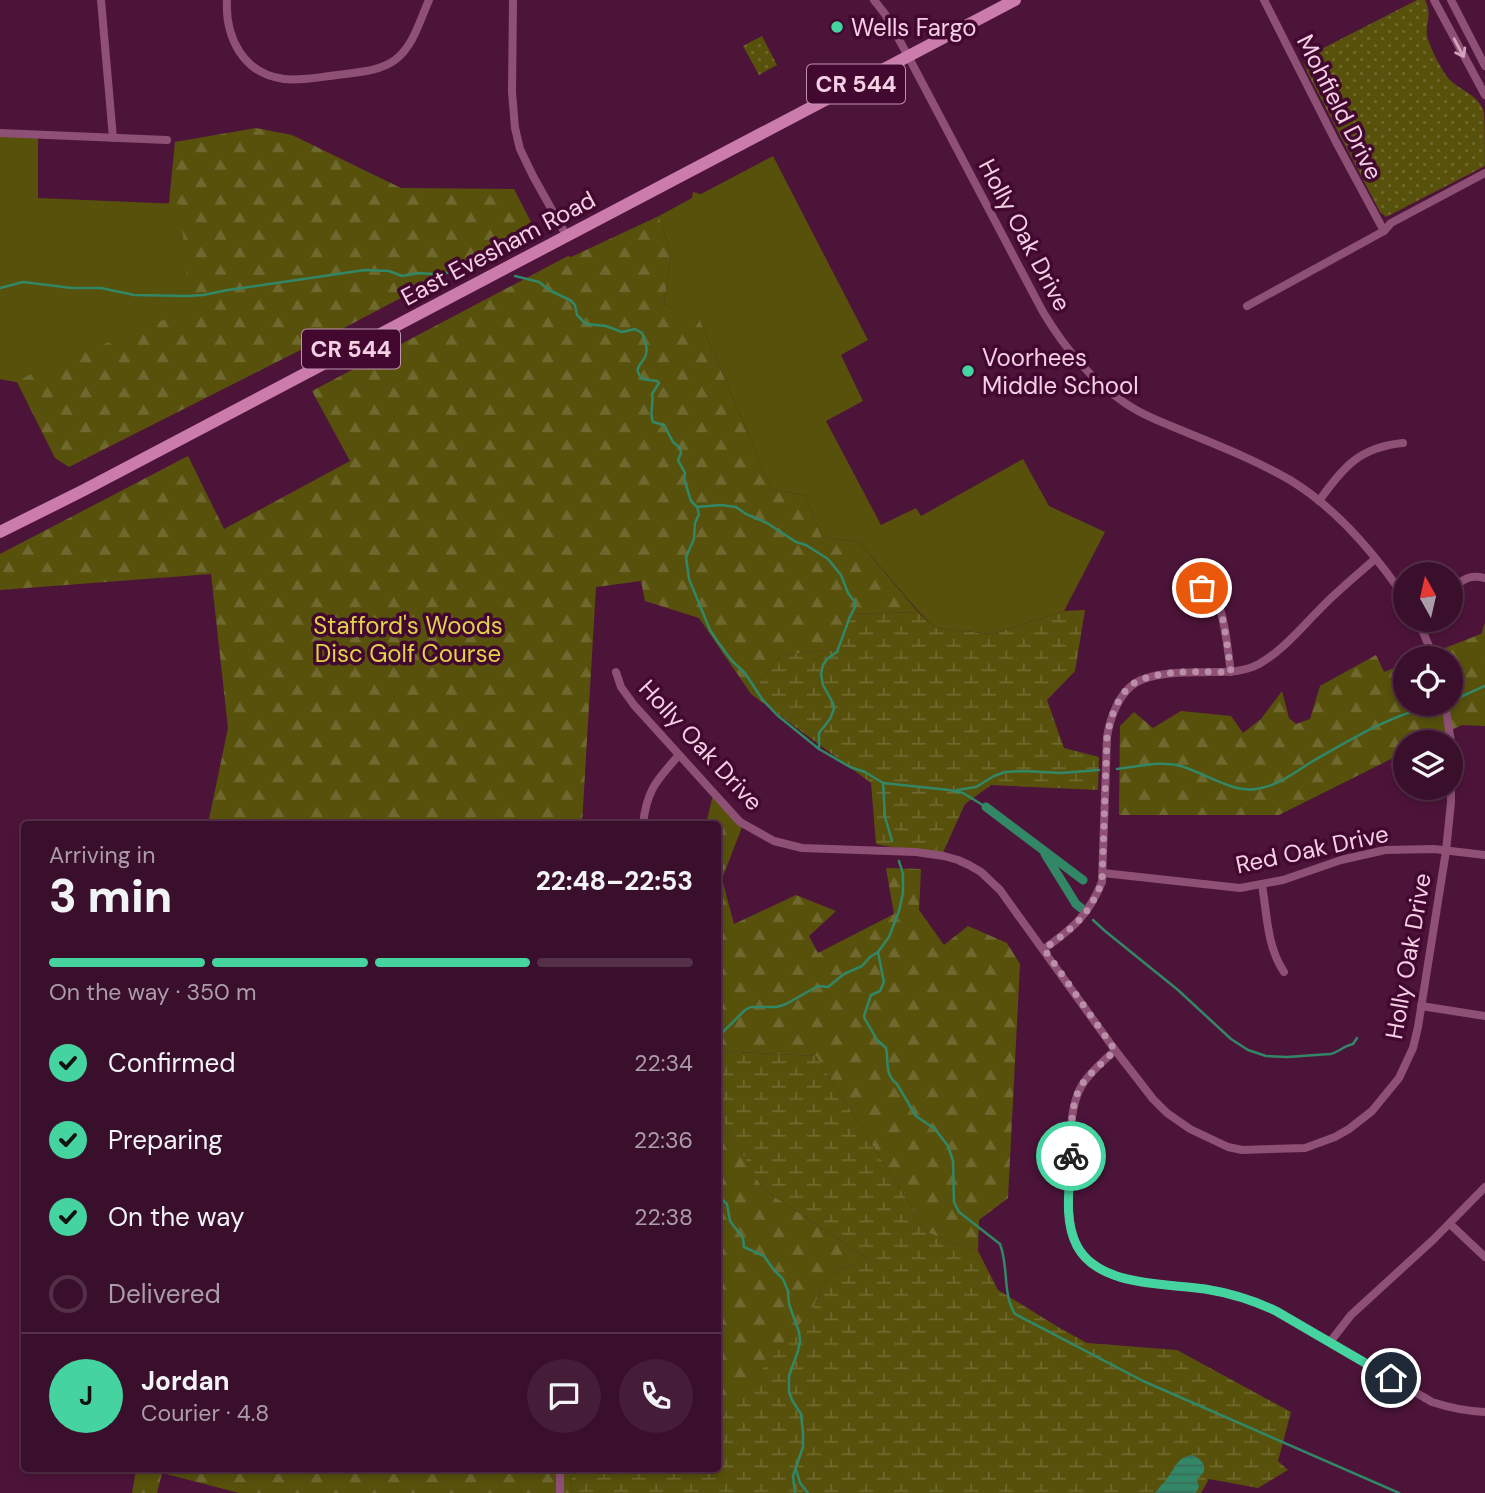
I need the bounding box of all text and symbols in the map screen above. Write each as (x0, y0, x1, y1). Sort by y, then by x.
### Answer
place label: Wells Fargo (851, 12, 977, 43)
marker: Wells Fargo (829, 19, 845, 35)
street label: Mohfield Drive (1290, 29, 1390, 185)
one-way arrow (1453, 37, 1467, 58)
road number: CR 544 (807, 64, 905, 104)
street label: Holly Oak Drive (972, 154, 1078, 316)
street label: East Evesham Road (395, 184, 601, 312)
road number: CR 544 (302, 330, 400, 368)
place label: Voorhees Middle School (982, 342, 1139, 401)
marker: Voorhees Middle School (960, 363, 976, 379)
pin (1172, 558, 1232, 618)
north arrow (1393, 562, 1463, 632)
map controls (1393, 562, 1463, 800)
icon: bag (1183, 569, 1221, 607)
park label: Stafford's Woods Disc Golf Course (313, 610, 503, 669)
button: locate (1393, 646, 1463, 716)
street label: Holly Oak Drive (632, 673, 770, 817)
button: layers (1393, 730, 1463, 800)
street label: Red Oak Drive (1233, 818, 1391, 880)
text: Arriving in (49, 840, 155, 870)
text: 22:48–22:53 (536, 864, 693, 898)
text: 3 min (49, 866, 172, 926)
street label: Holly Oak Drive (1378, 871, 1438, 1041)
text: On the way · 350 m (49, 977, 256, 1007)
icon: check (49, 1044, 87, 1082)
text: Confirmed (108, 1046, 235, 1080)
text: 22:34 (634, 1048, 693, 1078)
icon: check (49, 1121, 87, 1159)
courier (1036, 1121, 1106, 1191)
text: Preparing (108, 1123, 223, 1157)
text: 22:36 (634, 1125, 693, 1155)
icon: bike (1052, 1137, 1090, 1175)
icon: check (49, 1198, 87, 1236)
text: On the way (108, 1200, 244, 1234)
text: 22:38 (634, 1202, 693, 1232)
text: Delivered (108, 1277, 221, 1311)
pin (1361, 1348, 1421, 1408)
button: chat (527, 1359, 601, 1433)
button: phone (619, 1359, 693, 1433)
icon: home (1372, 1359, 1410, 1397)
text: Jordan (141, 1364, 230, 1398)
text: J (79, 1379, 93, 1413)
text: Courier · 4.8 (141, 1398, 269, 1428)

